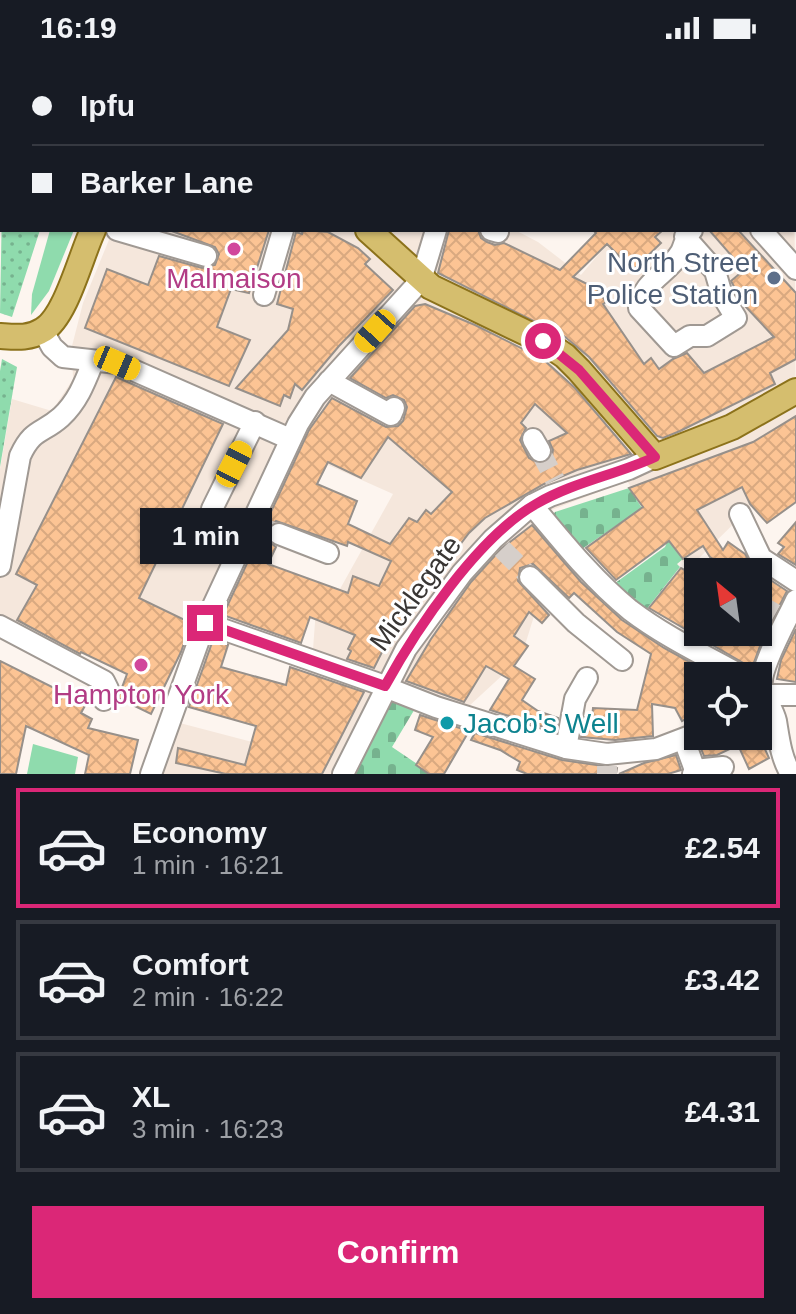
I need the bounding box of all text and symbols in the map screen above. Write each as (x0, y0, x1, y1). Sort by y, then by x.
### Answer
text: 16:19 (40, 11, 117, 44)
text: Ipfu (80, 89, 135, 122)
text: Barker Lane (80, 166, 253, 199)
marker: Malmaison (225, 240, 243, 258)
place label: North Street Police Station (587, 247, 758, 310)
place label: Malmaison (166, 263, 302, 294)
marker: North Street Police Station (765, 269, 783, 287)
car (350, 305, 400, 357)
route start (525, 323, 561, 359)
car (90, 343, 144, 383)
car (212, 437, 256, 491)
callout: 1 min (139, 507, 271, 563)
text: 1 min (172, 521, 240, 551)
street label: Micklegate (364, 530, 467, 657)
north arrow (684, 558, 772, 646)
map controls (684, 558, 772, 750)
route end (187, 605, 223, 641)
marker: Hampton York (132, 656, 150, 674)
button: locate (684, 662, 772, 750)
place label: Hampton York (53, 679, 230, 710)
place label: Jacob's Well (463, 708, 619, 739)
marker: Jacob's Well (438, 714, 456, 732)
icon: car (36, 812, 108, 884)
text: Economy (132, 816, 267, 849)
text: £2.54 (685, 831, 760, 864)
text: 1 min · 16:21 (132, 850, 284, 880)
icon: car (36, 944, 108, 1016)
text: Comfort (132, 948, 249, 981)
text: £3.42 (685, 963, 760, 996)
text: 2 min · 16:22 (132, 982, 284, 1012)
icon: car (36, 1076, 108, 1148)
text: XL (132, 1080, 170, 1113)
text: £4.31 (685, 1095, 760, 1128)
text: 3 min · 16:23 (132, 1114, 284, 1144)
button: Confirm (32, 1206, 764, 1298)

